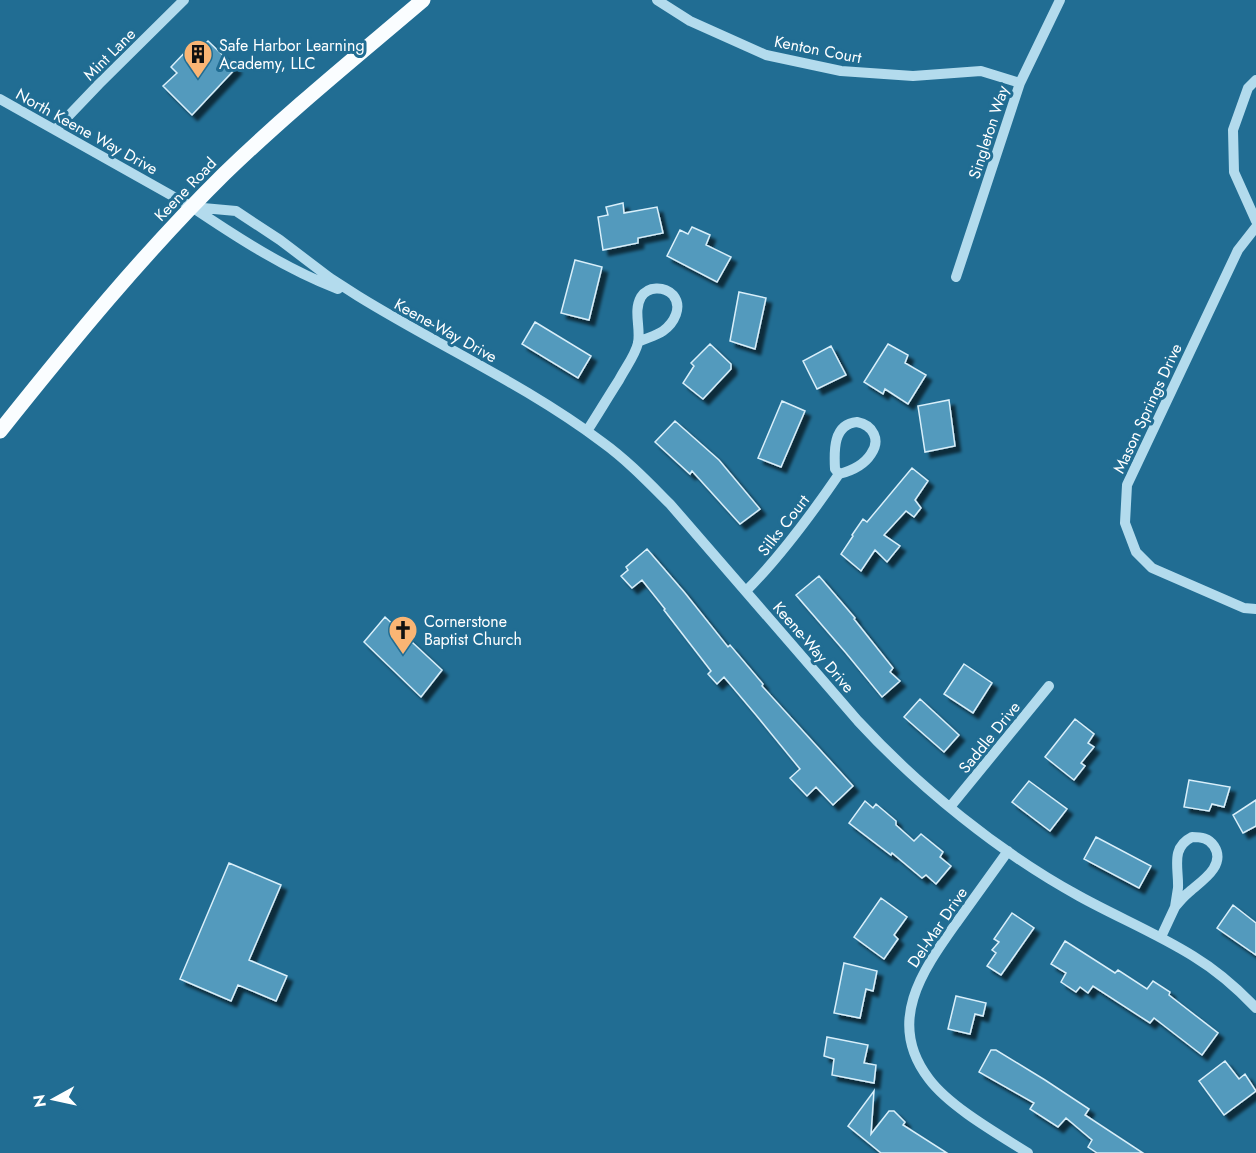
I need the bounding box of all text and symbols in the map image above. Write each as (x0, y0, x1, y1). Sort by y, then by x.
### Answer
street label: Mint Lane (78, 23, 141, 86)
street label: Kenton Court (772, 30, 864, 69)
place label: Safe Harbor Learning Academy, LLC (219, 34, 365, 75)
building icon: Safe Harbor Learning Academy, LLC (182, 38, 214, 80)
street label: Singleton Way (963, 82, 1015, 182)
street label: North Keene Way Drive (11, 83, 162, 180)
street label: Keene Road (149, 152, 222, 226)
street label: Keene-Way Drive (390, 293, 501, 368)
street label: Mason Springs Drive (1107, 339, 1188, 477)
street label: Silks Court (752, 490, 815, 561)
street label: Keene-Way Drive (767, 597, 860, 698)
place label: Cornerstone Baptist Church (424, 610, 522, 651)
church icon: Cornerstone Baptist Church (387, 614, 419, 656)
street label: Saddle Drive (953, 696, 1026, 778)
street label: Del-Mar Drive (902, 882, 973, 972)
north arrow (24, 1069, 84, 1129)
text: N (27, 1093, 52, 1109)

